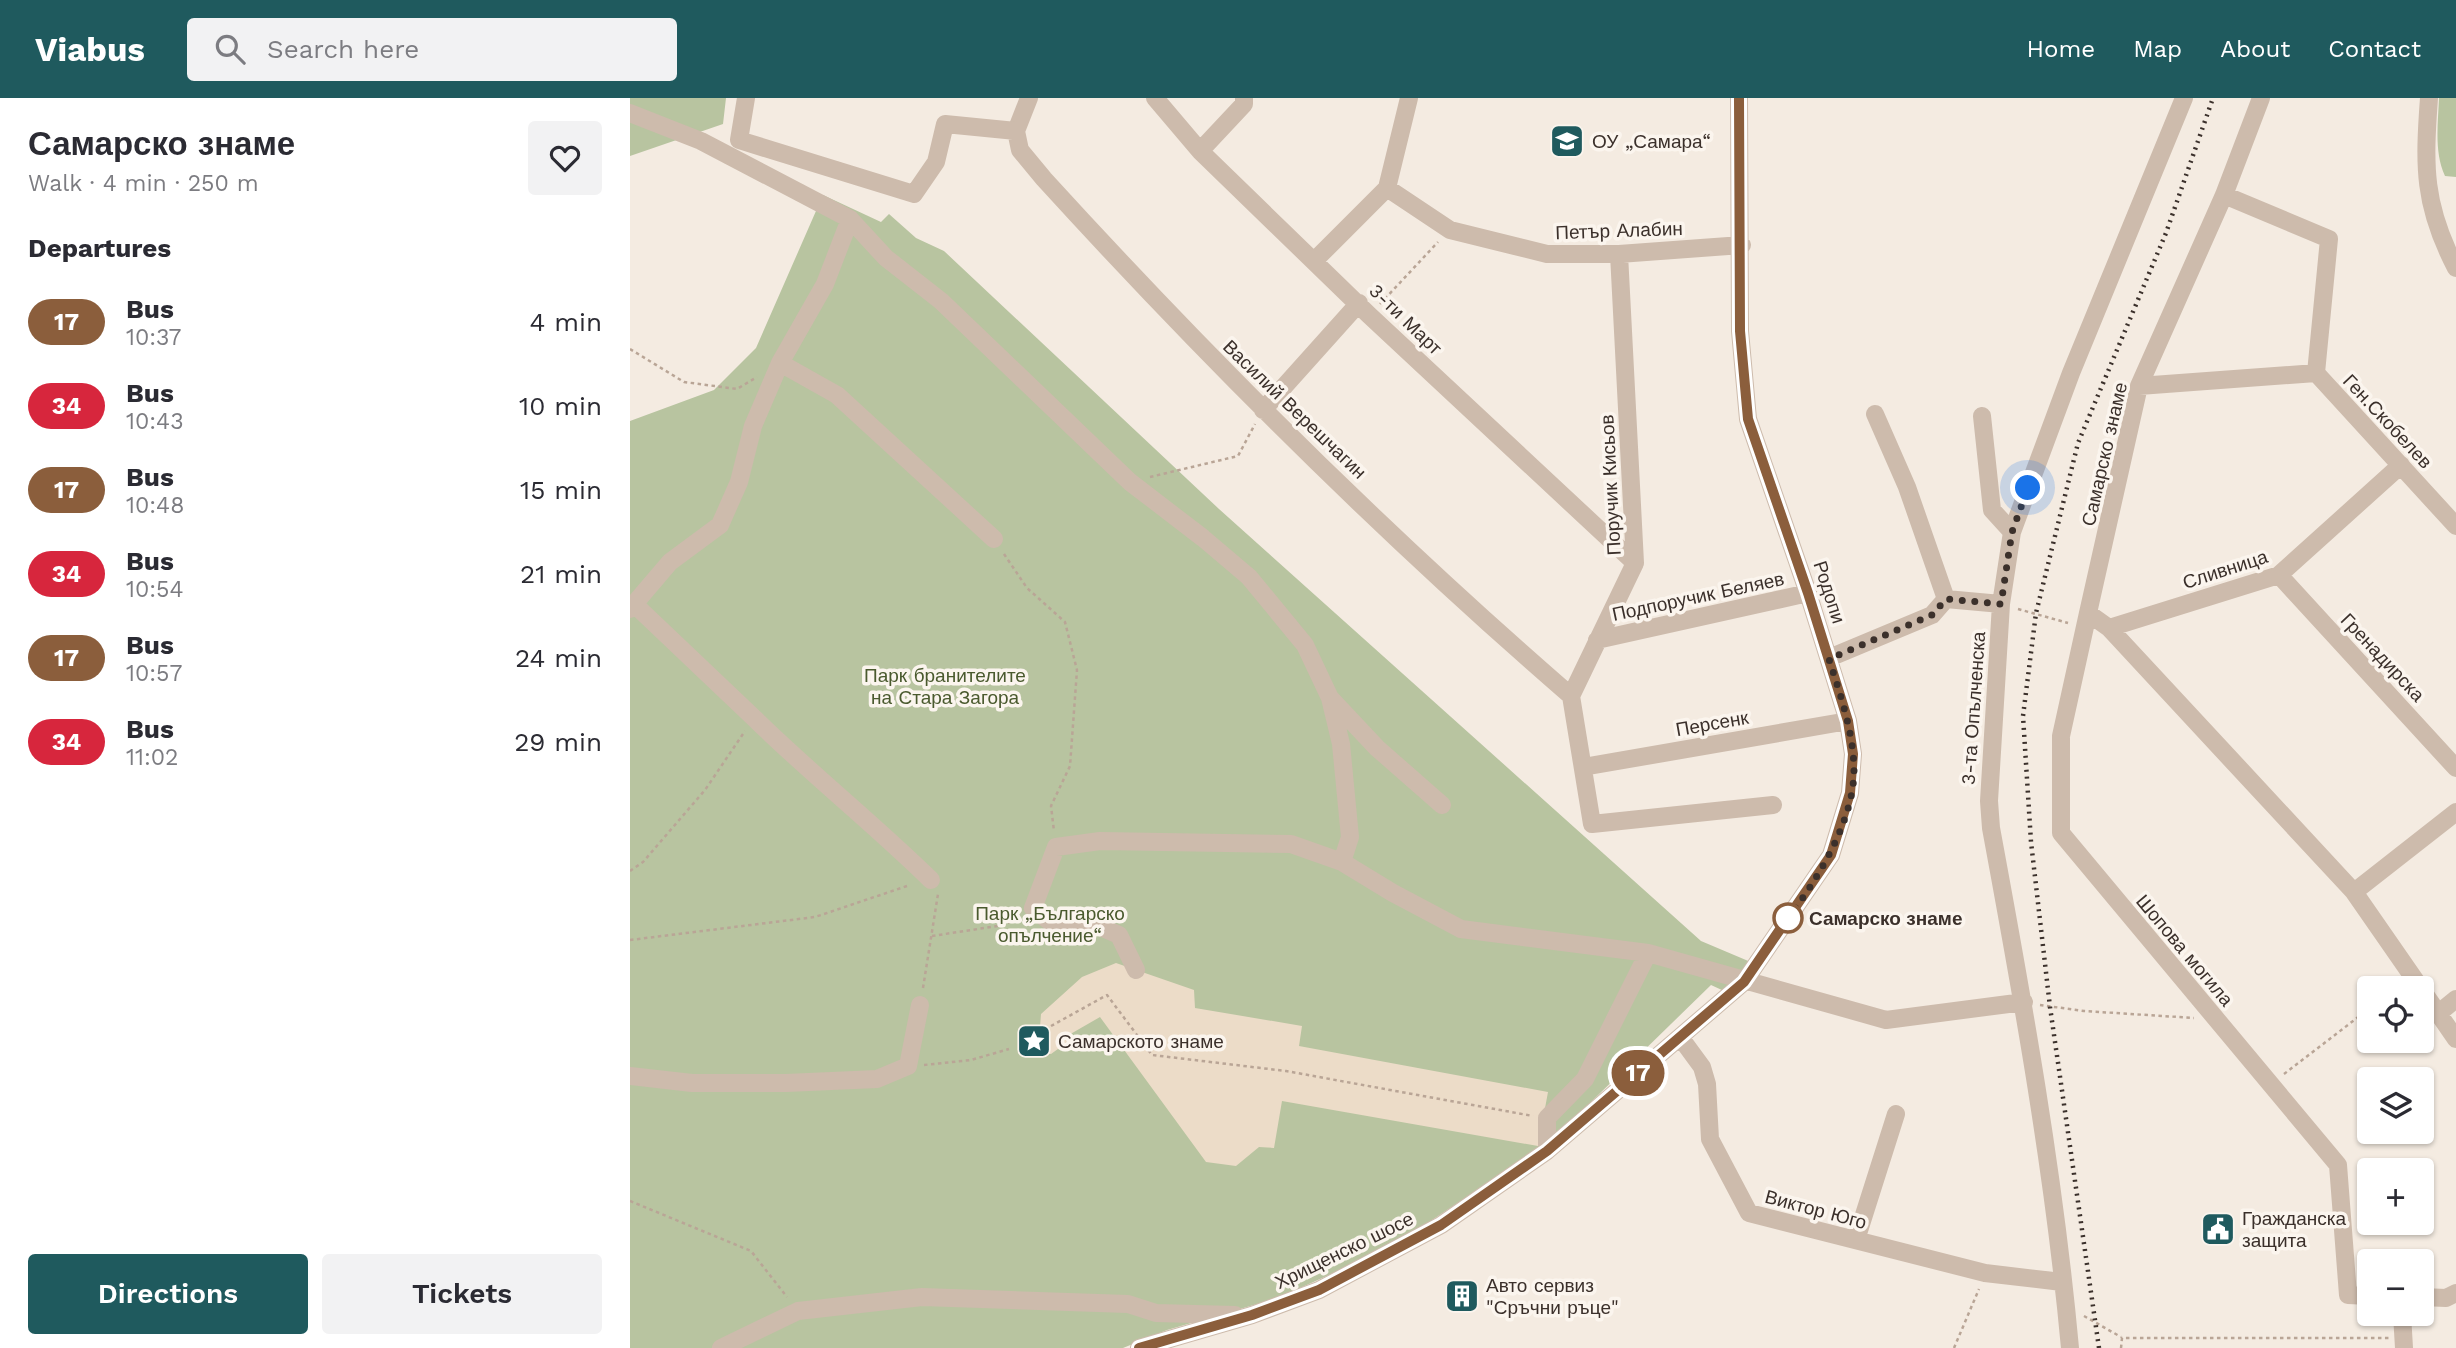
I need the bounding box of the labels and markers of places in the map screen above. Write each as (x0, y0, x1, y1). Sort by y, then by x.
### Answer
school or university icon: ОУ „Самара“ (1548, 122, 1586, 160)
place label: ОУ „Самара“ (1592, 130, 1711, 153)
marker: Самарско знаме (1773, 903, 1803, 933)
place label: Самарско знаме (1809, 907, 1962, 930)
place icon: Самарското знаме (1015, 1022, 1053, 1060)
place label: Самарското знаме (1058, 1030, 1224, 1053)
place label: Гражданска защита (2242, 1207, 2346, 1252)
public building icon: Гражданска защита (2199, 1210, 2237, 1248)
place label: Авто сервиз "Сръчни ръце" (1486, 1274, 1619, 1319)
building icon: Авто сервиз "Сръчни ръце" (1443, 1277, 1481, 1315)

